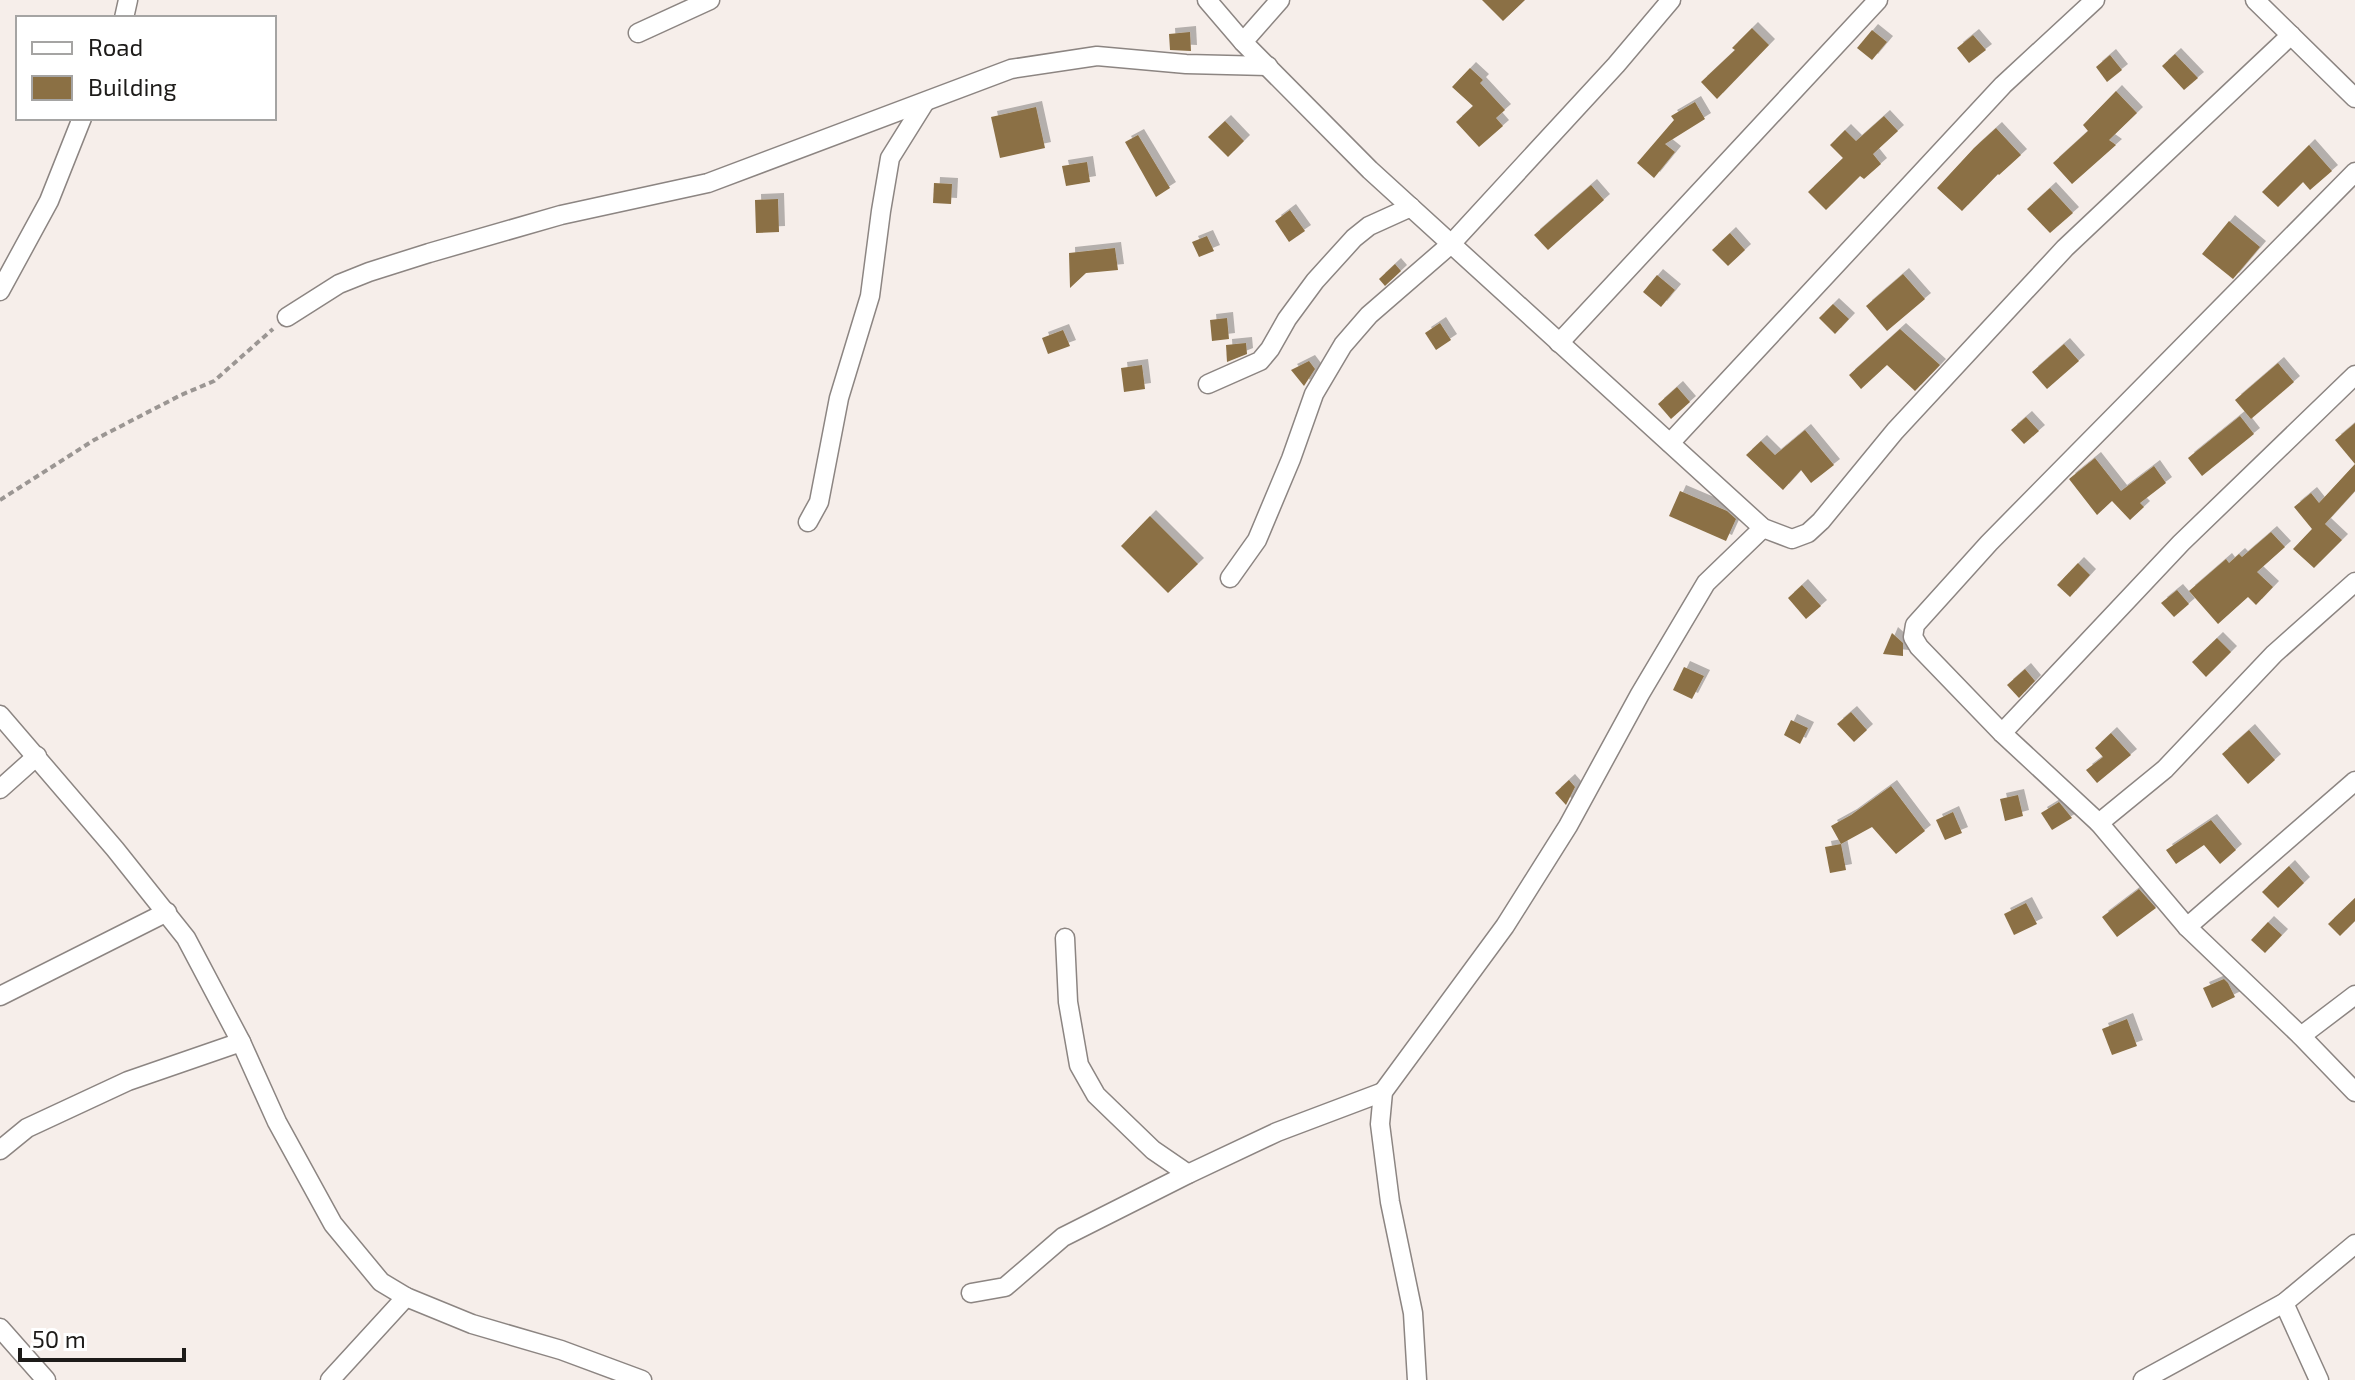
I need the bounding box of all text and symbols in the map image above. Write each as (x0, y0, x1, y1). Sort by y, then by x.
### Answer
legend (16, 16, 276, 120)
text: Road (88, 32, 143, 61)
text: Building (88, 72, 177, 101)
scale bar (20, 1312, 184, 1362)
text: 50 m (32, 1324, 86, 1353)

